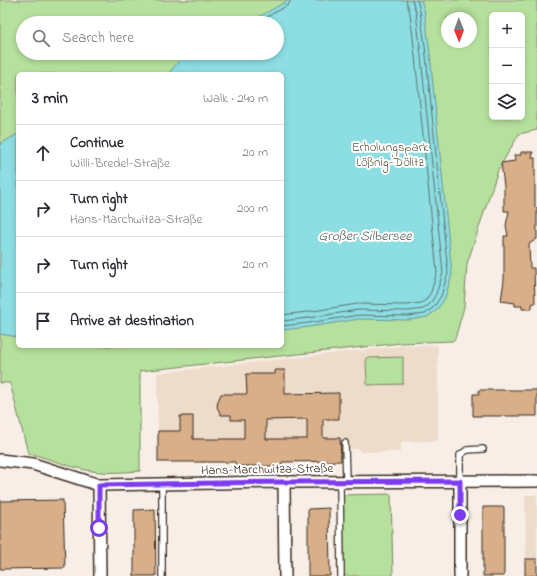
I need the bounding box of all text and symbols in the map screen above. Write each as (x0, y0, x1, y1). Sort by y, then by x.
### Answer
north arrow (441, 12, 477, 48)
map controls (489, 12, 525, 120)
button: + (489, 12, 525, 48)
search box (16, 16, 284, 60)
icon: search (30, 27, 52, 49)
text: Search here (62, 27, 134, 49)
button: − (489, 48, 525, 84)
button: layers (489, 84, 525, 120)
text: 3 min (32, 86, 68, 111)
text: Walk · 240 m (203, 89, 268, 108)
text: Continue (70, 132, 124, 154)
park label: Erholungspark Lößnig-Dölitz (352, 138, 429, 173)
icon: ahead (32, 142, 54, 164)
text: 20 m (243, 143, 268, 162)
text: Willi-Bredel-Straße (70, 154, 170, 173)
text: Turn right (70, 188, 128, 210)
icon: right (32, 198, 54, 220)
text: 200 m (237, 199, 268, 218)
text: Hans-Marchwitza-Straße (70, 210, 202, 229)
water label: Großer Silbersee (319, 226, 412, 247)
icon: right (32, 254, 54, 276)
text: Turn right (70, 254, 128, 276)
text: 20 m (243, 255, 268, 274)
icon: arrive (32, 310, 54, 332)
text: Arrive at destination (70, 310, 194, 332)
street label: Hans-Marchwitza-Straße (201, 459, 334, 480)
route end (451, 506, 469, 524)
route start (90, 519, 108, 537)

